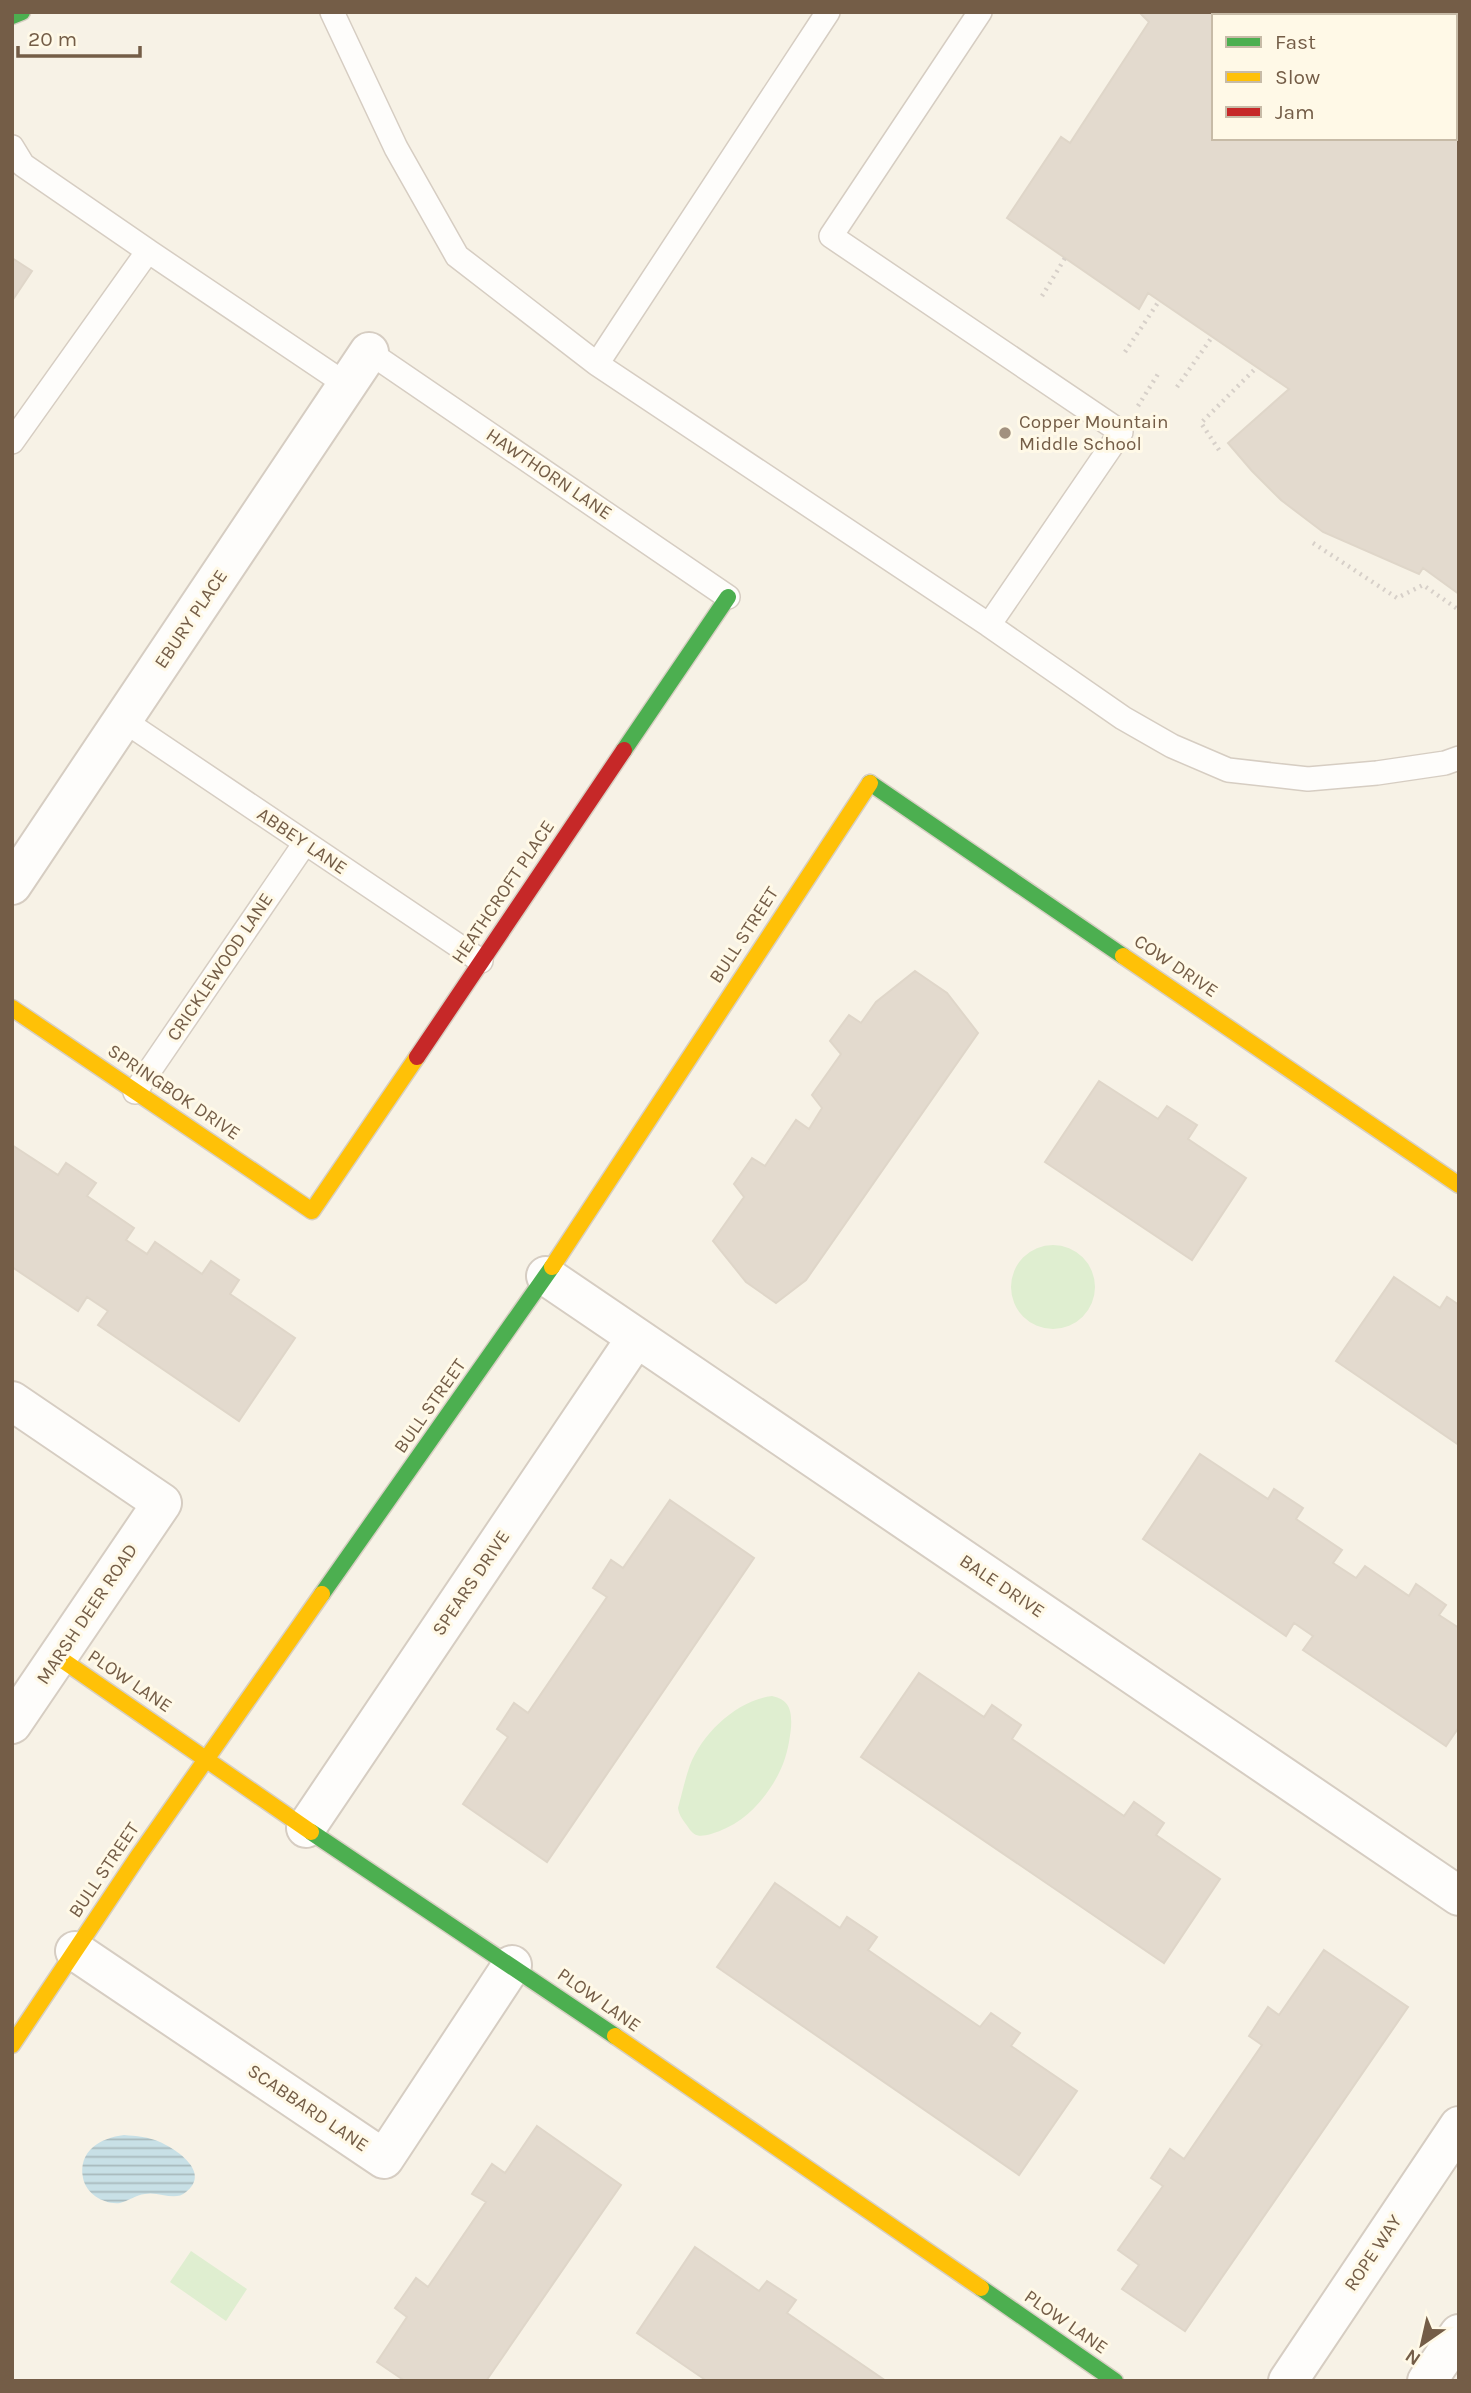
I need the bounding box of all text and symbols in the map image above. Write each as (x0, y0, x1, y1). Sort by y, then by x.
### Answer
scale bar (18, 14, 140, 58)
legend (1212, 14, 1457, 140)
text: 20 m (28, 27, 77, 51)
text: Fast (1275, 30, 1316, 54)
text: Slow (1275, 65, 1320, 89)
text: Jam (1275, 100, 1315, 124)
place label: Copper Mountain Middle School (1019, 411, 1169, 455)
street label: HAWTHORN LANE (482, 424, 616, 524)
marker: Copper Mountain Middle School (997, 425, 1013, 441)
street label: EBURY PLACE (150, 566, 232, 672)
street label: ABBEY LANE (253, 803, 351, 879)
street label: HEATHCROFT PLACE (447, 816, 559, 968)
street label: BULL STREET (705, 882, 783, 987)
street label: CRICKLEWOOD LANE (162, 889, 278, 1045)
street label: COW DRIVE (1130, 930, 1222, 1002)
street label: SPRINGBOK DRIVE (104, 1039, 244, 1145)
street label: BULL STREET (389, 1354, 471, 1457)
street label: SPEARS DRIVE (428, 1526, 514, 1640)
street label: MARSH DEER ROAD (32, 1540, 142, 1688)
street label: BALE DRIVE (955, 1550, 1049, 1622)
street label: PLOW LANE (84, 1645, 176, 1717)
street label: BULL STREET (64, 1818, 144, 1922)
street label: PLOW LANE (553, 1963, 645, 2037)
street label: SCABBARD LANE (244, 2060, 372, 2156)
street label: ROPE WAY (1340, 2210, 1407, 2295)
street label: PLOW LANE (1020, 2285, 1112, 2359)
north arrow (1387, 2309, 1457, 2379)
text: N (1401, 2344, 1425, 2370)

